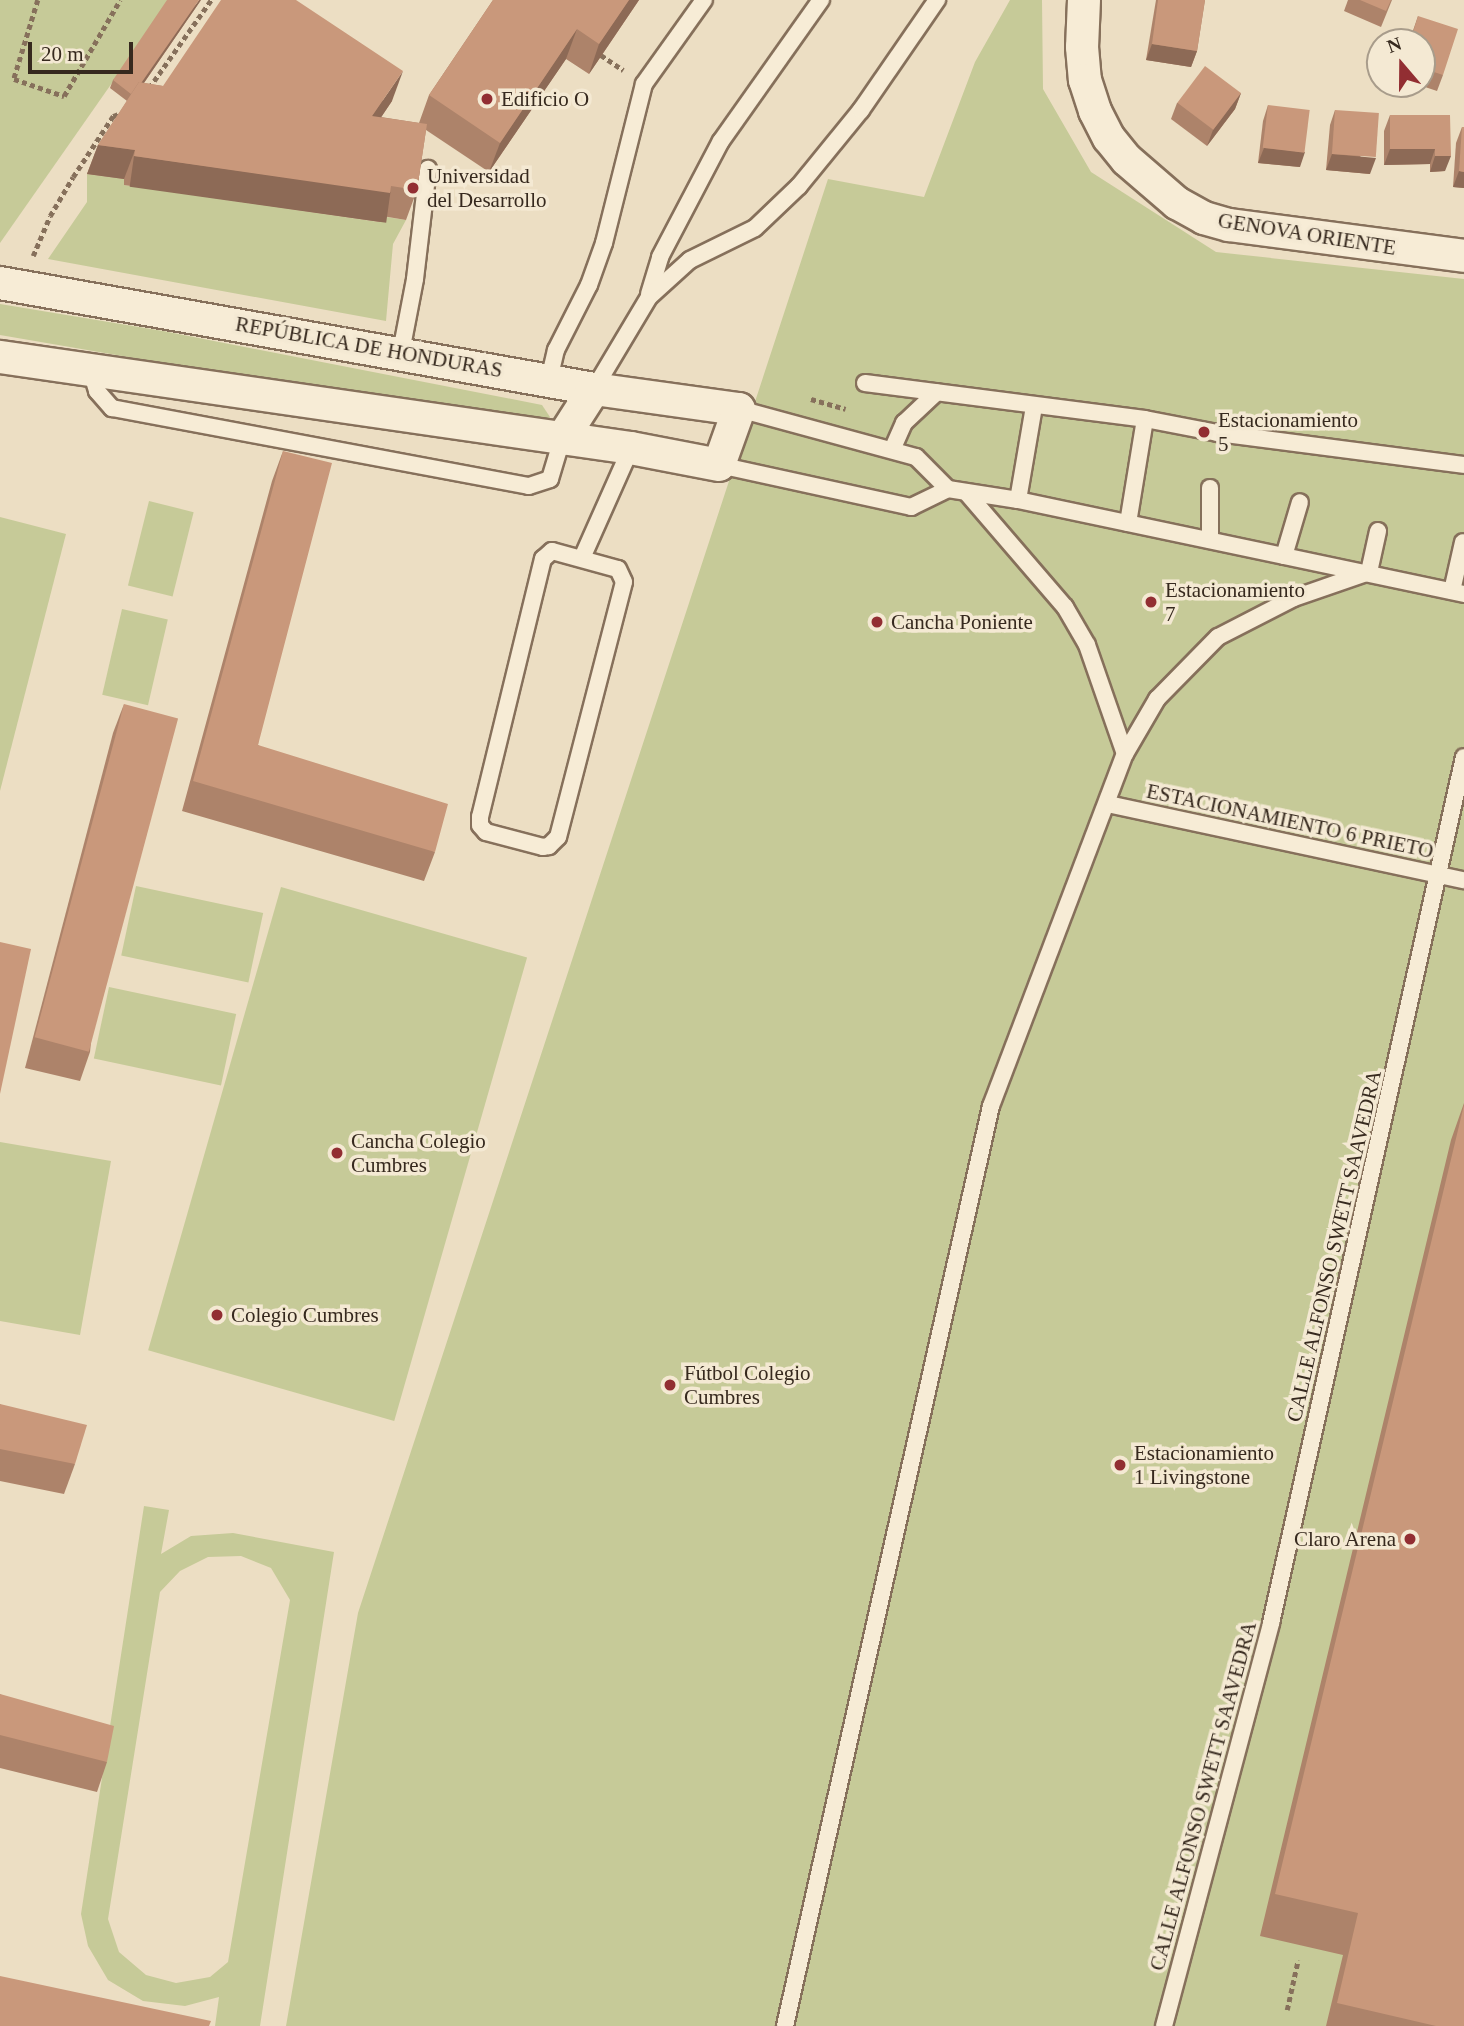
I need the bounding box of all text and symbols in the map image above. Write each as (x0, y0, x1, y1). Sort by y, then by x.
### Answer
scale bar (32, 28, 136, 72)
north arrow (1366, 28, 1436, 98)
text: N (1384, 32, 1404, 57)
text: 20 m (41, 42, 84, 66)
place label: Edificio O (501, 86, 589, 112)
marker: Edificio O (479, 91, 495, 107)
place label: Universidad del Desarrollo (427, 163, 547, 213)
marker: Universidad del Desarrollo (405, 180, 421, 196)
street label: GENOVA ORIENTE (1216, 207, 1398, 261)
street label: REPÚBLICA DE HONDURAS (233, 311, 505, 383)
place label: Estacionamiento 5 (1218, 407, 1358, 457)
marker: Estacionamiento 5 (1196, 424, 1212, 440)
place label: Estacionamiento 7 (1165, 577, 1305, 627)
marker: Estacionamiento 7 (1143, 594, 1159, 610)
place label: Cancha Poniente (891, 609, 1033, 635)
marker: Cancha Poniente (869, 614, 885, 630)
street label: ESTACIONAMIENTO 6 PRIETO (1144, 778, 1436, 864)
street label: CALLE ALFONSO SWETT SAAVEDRA (1281, 1067, 1387, 1425)
place label: Cancha Colegio Cumbres (351, 1128, 486, 1178)
marker: Cancha Colegio Cumbres (329, 1145, 345, 1161)
place label: Colegio Cumbres (231, 1302, 379, 1328)
marker: Colegio Cumbres (209, 1307, 225, 1323)
place label: Fútbol Colegio Cumbres (684, 1360, 811, 1410)
marker: Fútbol Colegio Cumbres (662, 1377, 678, 1393)
place label: Estacionamiento 1 Livingstone (1134, 1440, 1274, 1490)
marker: Estacionamiento 1 Livingstone (1112, 1457, 1128, 1473)
place label: Claro Arena (1293, 1526, 1396, 1552)
marker: Claro Arena (1402, 1531, 1418, 1547)
street label: CALLE ALFONSO SWETT SAAVEDRA (1144, 1618, 1262, 1974)

